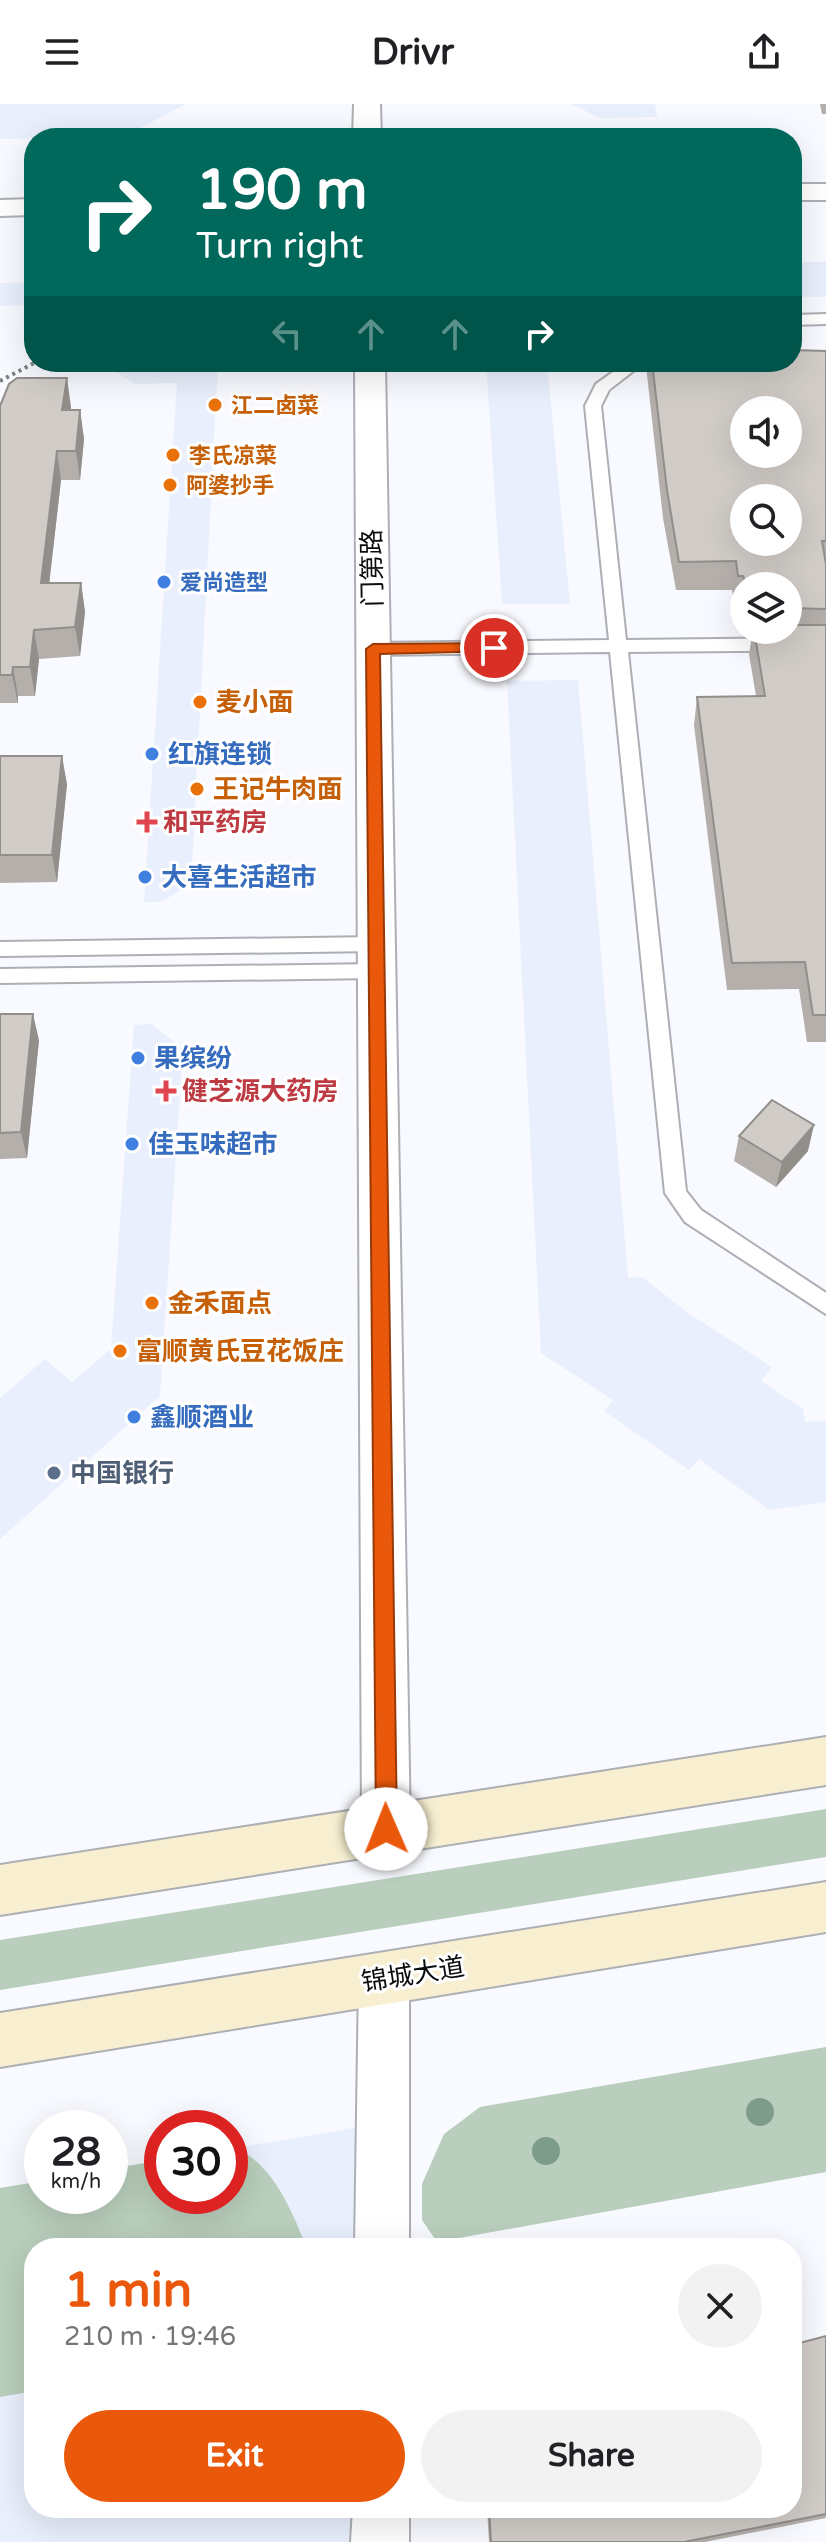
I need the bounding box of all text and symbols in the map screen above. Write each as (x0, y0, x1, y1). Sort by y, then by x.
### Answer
icon: menu (40, 30, 84, 74)
icon: share (742, 30, 786, 74)
text: Drivr (372, 31, 454, 74)
text: 190 m (196, 157, 367, 224)
icon: right (64, 160, 168, 264)
text: Turn right (196, 225, 363, 268)
icon: left (265, 312, 309, 356)
icon: ahead (349, 312, 393, 356)
icon: ahead (433, 312, 477, 356)
icon: right (517, 312, 561, 356)
place label: 江二卤菜 (231, 393, 319, 419)
marker: 江二卤菜 (206, 396, 224, 414)
map controls (730, 396, 802, 644)
button: sound (730, 396, 802, 468)
place label: 李氏凉菜 (189, 443, 277, 469)
marker: 李氏凉菜 (164, 446, 182, 464)
place label: 阿婆抄手 (186, 473, 274, 499)
marker: 阿婆抄手 (161, 476, 179, 494)
button: search (730, 484, 802, 556)
street label: 门第路 (356, 529, 389, 607)
place label: 爱尚造型 (180, 570, 268, 596)
button: layers (730, 572, 802, 644)
marker: 爱尚造型 (155, 573, 173, 591)
pin (460, 614, 528, 682)
icon: arrive (472, 626, 516, 670)
place label: 麦小面 (216, 687, 294, 718)
marker: 麦小面 (191, 693, 209, 711)
place label: 红旗连锁 (168, 739, 272, 770)
marker: 红旗连锁 (143, 745, 161, 763)
place label: 王记牛肉面 (213, 774, 343, 805)
marker: 王记牛肉面 (188, 780, 206, 798)
place label: 和平药房 (163, 807, 267, 838)
marker: 和平药房 (138, 813, 156, 831)
place label: 大喜生活超市 (161, 862, 317, 893)
marker: 大喜生活超市 (136, 868, 154, 886)
place label: 果缤纷 (154, 1043, 232, 1074)
marker: 果缤纷 (129, 1049, 147, 1067)
place label: 健芝源大药房 (182, 1076, 338, 1107)
marker: 健芝源大药房 (157, 1082, 175, 1100)
place label: 佳玉味超市 (148, 1129, 278, 1160)
marker: 佳玉味超市 (123, 1135, 141, 1153)
place label: 金禾面点 (168, 1288, 272, 1319)
marker: 金禾面点 (143, 1294, 161, 1312)
place label: 富顺黄氏豆花饭庄 (136, 1336, 344, 1367)
marker: 富顺黄氏豆花饭庄 (111, 1342, 129, 1360)
place label: 鑫顺酒业 (150, 1402, 254, 1433)
marker: 鑫顺酒业 (125, 1408, 143, 1426)
place label: 中国银行 (70, 1458, 174, 1489)
marker: 中国银行 (45, 1464, 63, 1482)
position arrow (344, 1787, 428, 1871)
street label: 锦城大道 (359, 1951, 467, 1998)
speed limit sign: 30 (144, 2110, 248, 2214)
text: 28 (51, 2128, 101, 2176)
text: km/h (51, 2170, 101, 2194)
text: 1 min (64, 2262, 192, 2320)
button: close (678, 2264, 762, 2348)
text: 210 m · 19:46 (64, 2321, 236, 2352)
button: Exit (64, 2410, 405, 2502)
button: Share (421, 2410, 762, 2502)

